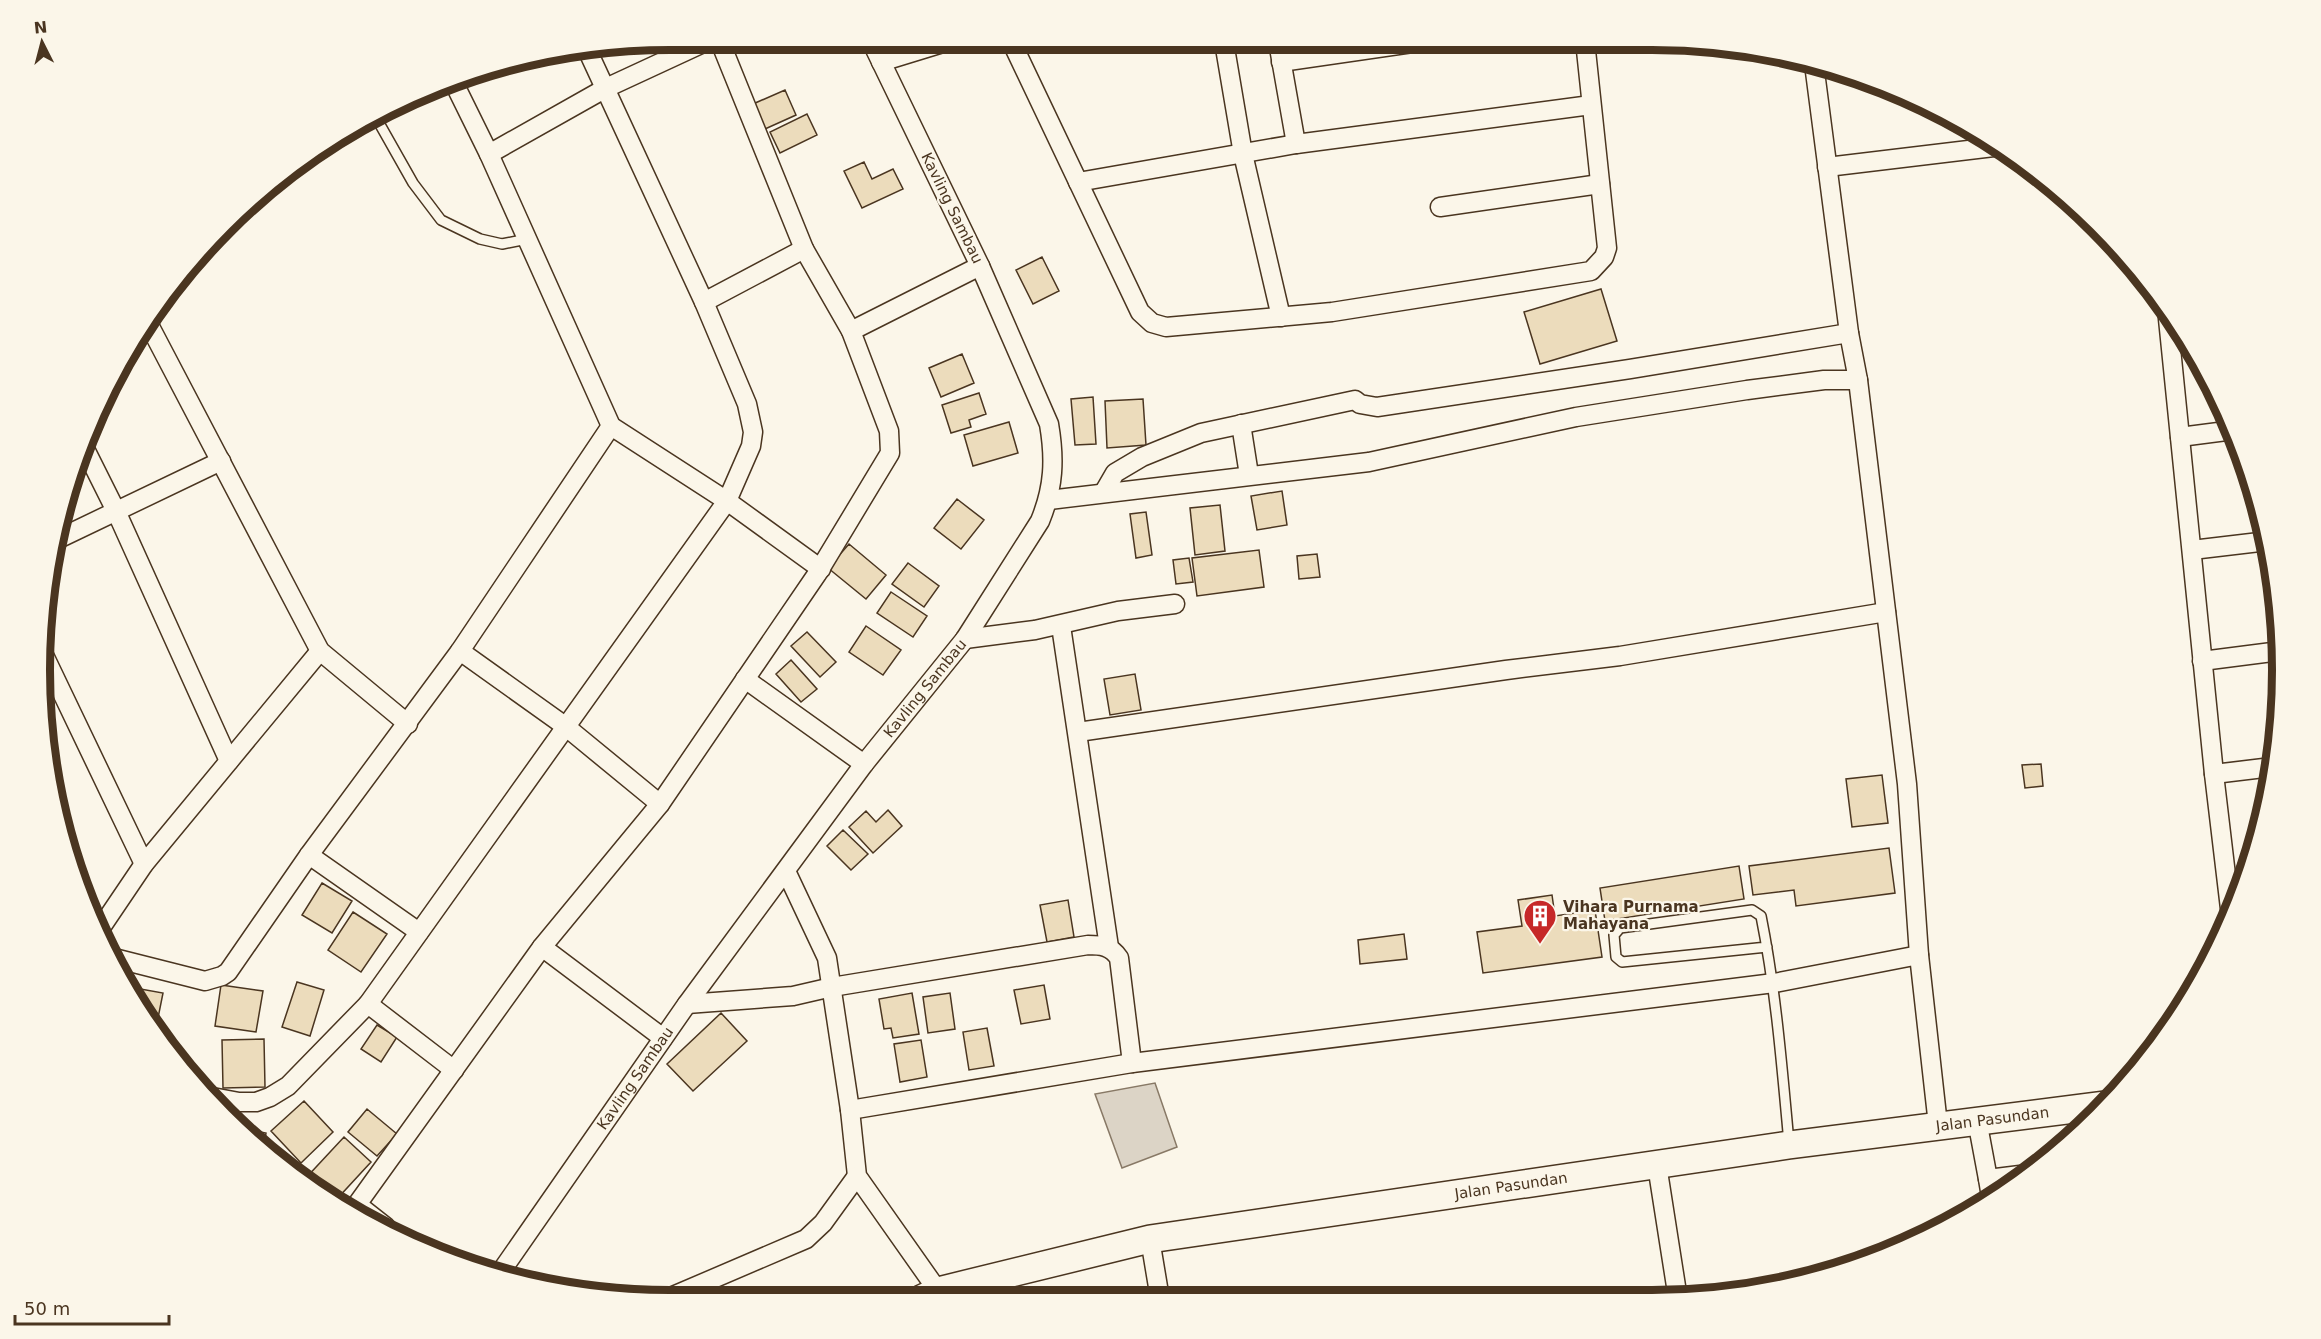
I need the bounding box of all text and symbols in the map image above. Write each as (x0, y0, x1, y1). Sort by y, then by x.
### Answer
north arrow (12, 12, 72, 72)
text: N (33, 17, 48, 38)
street label: Kavling Sambau (917, 150, 987, 266)
street label: Kavling Sambau (880, 636, 970, 741)
building icon: Vihara Purnama Mahayana (1522, 898, 1558, 945)
place label: Vihara Purnama Mahayana (1563, 898, 1699, 933)
street label: Kavling Sambau (593, 1023, 677, 1133)
street label: Jalan Pasundan (1934, 1103, 2050, 1136)
street label: Jalan Pasundan (1452, 1169, 1569, 1203)
scale bar (15, 1288, 170, 1326)
text: 50 m (24, 1298, 70, 1319)

